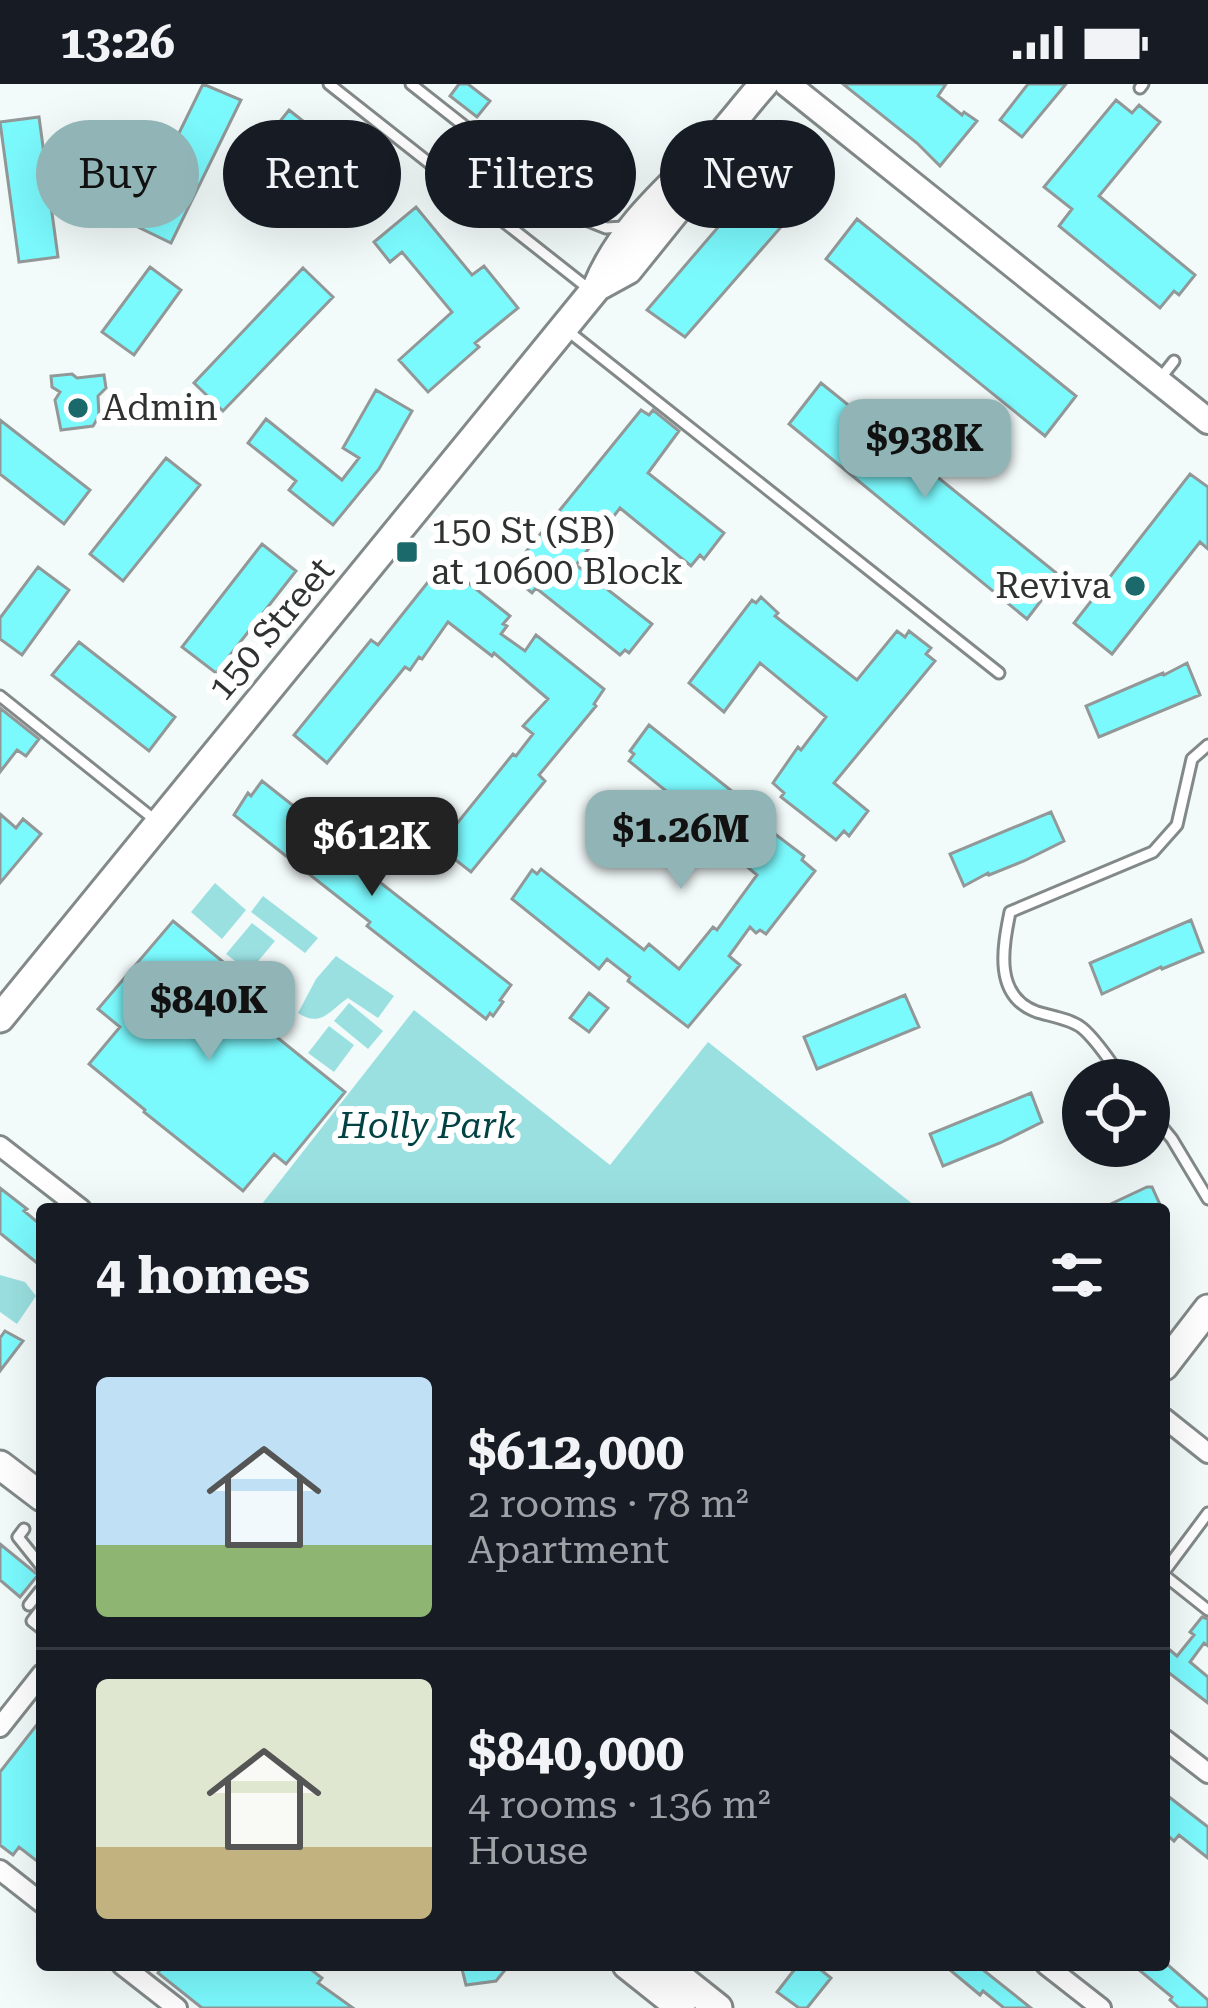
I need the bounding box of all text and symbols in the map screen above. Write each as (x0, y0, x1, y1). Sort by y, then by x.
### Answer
text: 13:26 (60, 16, 175, 69)
chip: Buy (36, 120, 199, 228)
chip: Rent (223, 120, 401, 228)
chip: Filters (425, 120, 636, 228)
chip: New (660, 120, 835, 228)
place label: Admin (102, 387, 218, 429)
marker: Admin (65, 395, 91, 421)
pin: $938K (841, 399, 1009, 501)
text: $938K (866, 415, 984, 461)
place label: 150 St (SB) at 10600 Block (431, 510, 683, 593)
marker: 150 St (SB) at 10600 Block (394, 539, 420, 565)
street label: 150 Street (199, 549, 343, 709)
place label: Reviva (995, 565, 1111, 607)
marker: Reviva (1122, 573, 1148, 599)
pin: $1.26M (583, 790, 779, 892)
pin: $612K (288, 797, 456, 899)
text: $1.26M (612, 806, 750, 852)
text: $612K (313, 813, 431, 859)
pin: $840K (125, 961, 293, 1063)
text: $840K (150, 977, 268, 1023)
map controls (1062, 1059, 1170, 1167)
button: locate (1062, 1059, 1170, 1167)
park label: Holly Park (337, 1105, 516, 1147)
icon: filters (1044, 1242, 1110, 1308)
text: 4 homes (96, 1246, 310, 1305)
text: $612,000 (468, 1422, 684, 1481)
icon: home (192, 1425, 336, 1569)
text: 2 rooms · 78 m² (468, 1481, 749, 1527)
text: Apartment (468, 1527, 669, 1573)
text: $840,000 (468, 1723, 684, 1782)
icon: home (192, 1727, 336, 1871)
text: 4 rooms · 136 m² (468, 1782, 771, 1828)
text: House (468, 1828, 588, 1874)

